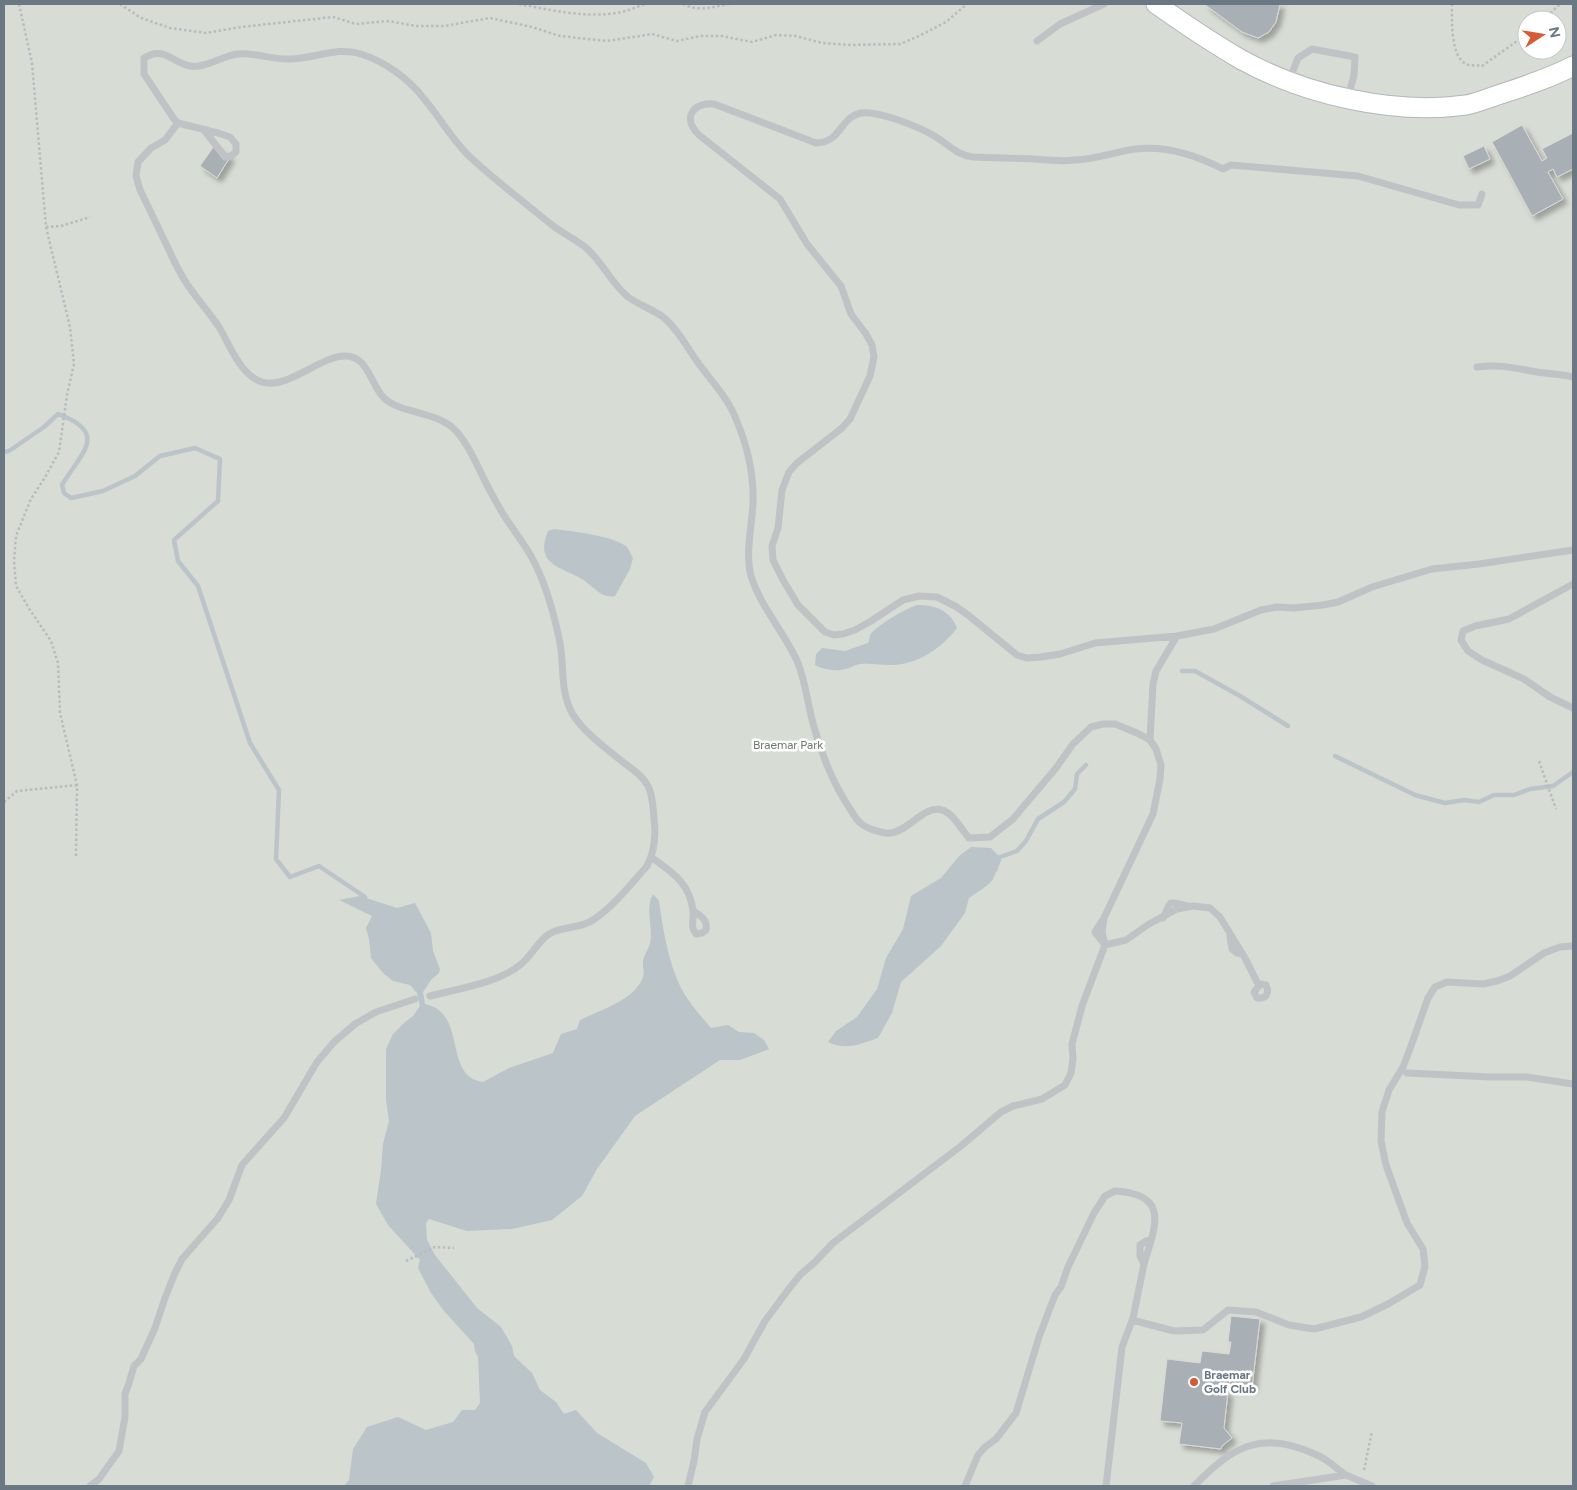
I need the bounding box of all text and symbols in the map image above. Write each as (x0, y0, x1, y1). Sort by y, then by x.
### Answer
north arrow (1517, 10, 1567, 60)
text: N (1545, 25, 1564, 39)
park label: Braemar Park (753, 738, 823, 752)
place label: Braemar Golf Club (1204, 1368, 1256, 1396)
marker: Braemar Golf Club (1188, 1376, 1200, 1388)

